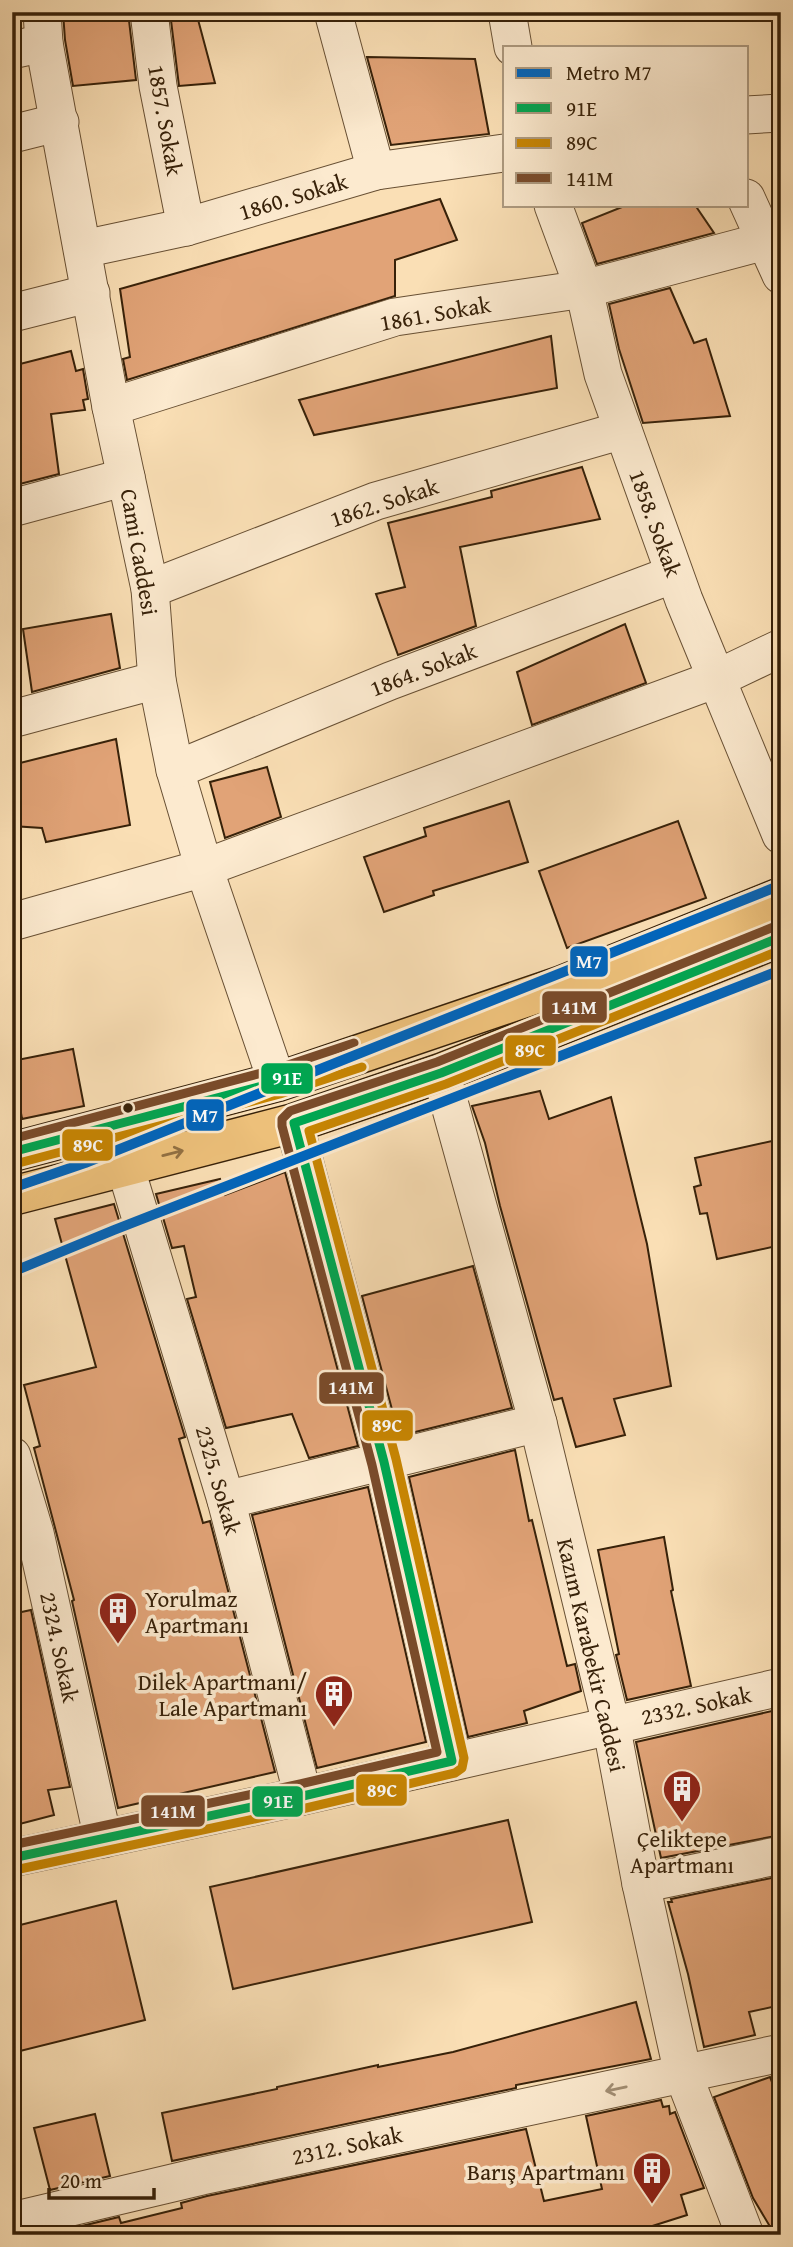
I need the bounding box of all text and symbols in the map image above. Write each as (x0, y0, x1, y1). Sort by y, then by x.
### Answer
legend (503, 46, 748, 206)
text: Metro M7 (566, 57, 652, 88)
street label: 1857. Sokak (140, 62, 192, 178)
text: 91E (566, 93, 597, 124)
text: 89C (566, 127, 598, 158)
text: 141M (566, 163, 614, 194)
street label: 1860. Sokak (235, 164, 352, 228)
street label: 1861. Sokak (377, 287, 493, 339)
street label: 1858. Sokak (621, 465, 691, 582)
street label: 1862. Sokak (326, 469, 443, 535)
street label: Cami Caddesi (113, 486, 167, 618)
street label: 1864. Sokak (365, 633, 482, 704)
line badge: M7 (569, 945, 609, 978)
text: M7 (576, 947, 602, 975)
line badge: 141M (541, 990, 608, 1024)
text: 141M (551, 993, 597, 1021)
line badge: 89C (504, 1034, 557, 1067)
text: 89C (515, 1036, 545, 1064)
line badge: 91E (260, 1062, 314, 1095)
text: 91E (272, 1064, 302, 1092)
line badge: M7 (185, 1098, 225, 1132)
unlabelled marker (121, 1101, 135, 1115)
text: M7 (192, 1101, 218, 1129)
line badge: 89C (61, 1128, 114, 1162)
text: 89C (73, 1131, 103, 1159)
one-way arrow (161, 1146, 184, 1159)
line badge: 141M (318, 1371, 385, 1405)
text: 141M (328, 1373, 374, 1401)
line badge: 89C (361, 1409, 414, 1442)
text: 89C (372, 1411, 402, 1439)
street label: 2325. Sokak (188, 1422, 250, 1539)
street label: Kazım Karabekir Caddesi (549, 1535, 635, 1775)
place label: Yorulmaz Apartmanı (145, 1582, 249, 1641)
street label: 2324. Sokak (32, 1589, 88, 1706)
building icon: Yorulmaz Apartmanı (97, 1590, 139, 1645)
place label: Dilek Apartmanı/ Lale Apartmanı (138, 1665, 307, 1724)
building icon: Dilek Apartmanı/ Lale Apartmanı (313, 1673, 355, 1728)
street label: 2332. Sokak (638, 1677, 755, 1733)
building icon: Çeliktepe Apartmanı (661, 1768, 703, 1823)
line badge: 89C (355, 1773, 408, 1807)
text: 89C (367, 1776, 397, 1804)
line badge: 91E (251, 1785, 304, 1818)
text: 91E (263, 1787, 293, 1815)
line badge: 141M (140, 1794, 206, 1828)
text: 141M (150, 1797, 196, 1825)
place label: Çeliktepe Apartmanı (630, 1822, 734, 1881)
one-way arrow (605, 2082, 628, 2096)
street label: 2312. Sokak (289, 2117, 406, 2173)
building icon: Barış Apartmanı (631, 2150, 673, 2205)
place label: Barış Apartmanı (467, 2155, 625, 2188)
scale bar (49, 2156, 154, 2200)
text: 20 m (60, 2165, 102, 2196)

